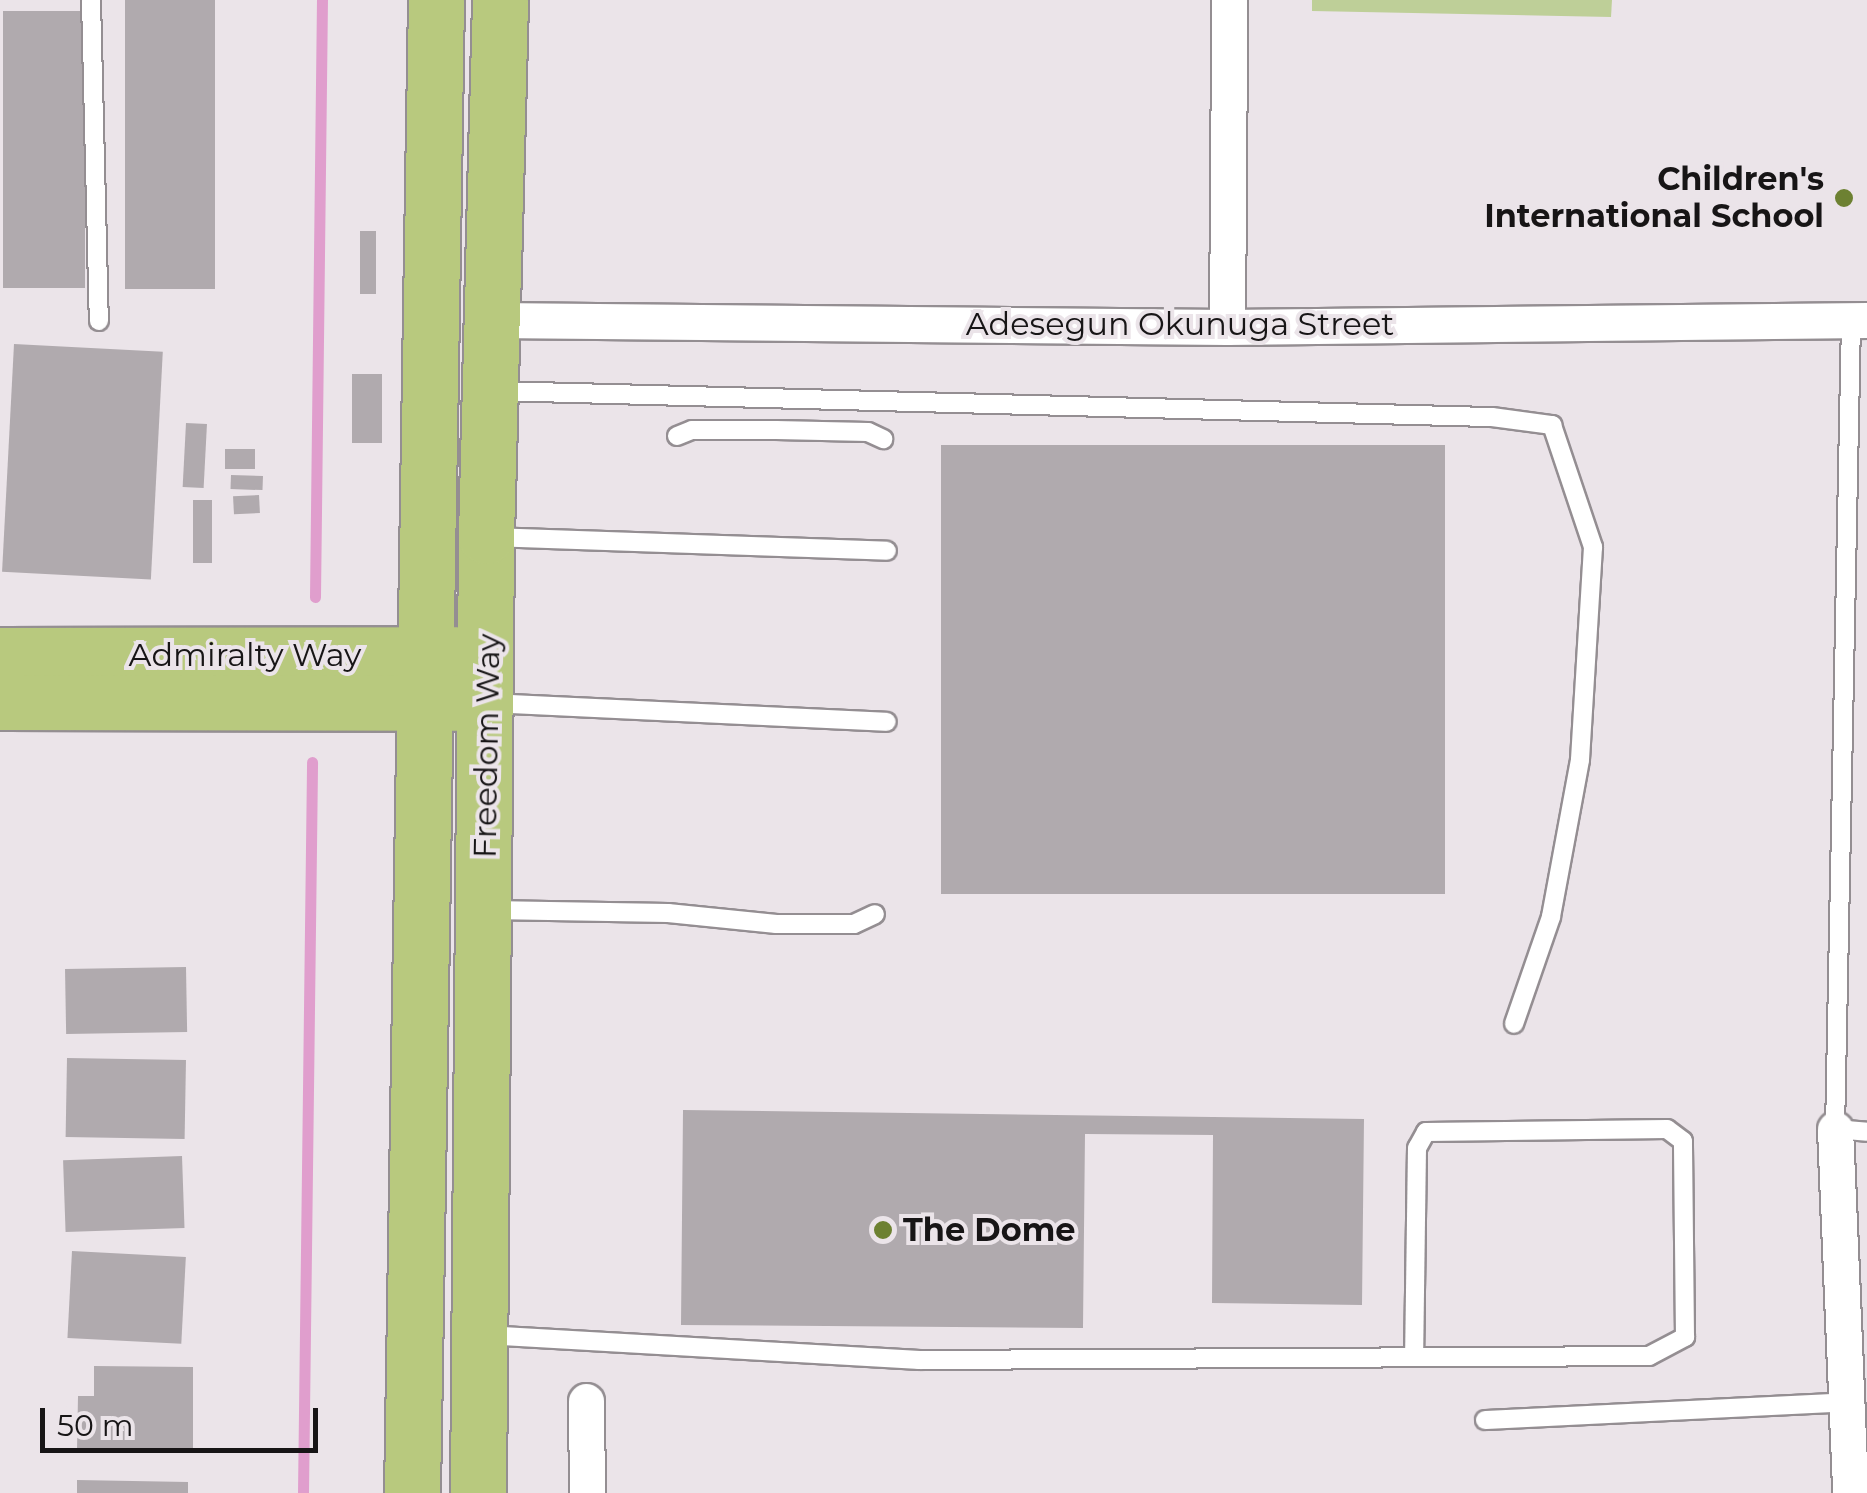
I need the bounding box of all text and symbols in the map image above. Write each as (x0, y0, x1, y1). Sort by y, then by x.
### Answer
place label: Children's International School (1484, 161, 1824, 236)
marker: Children's International School (1833, 187, 1855, 209)
street label: Adesegun Okunuga Street (966, 305, 1394, 343)
street label: Freedom Way (466, 633, 508, 859)
street label: Admiralty Way (129, 636, 361, 674)
place label: The Dome (903, 1211, 1076, 1249)
marker: The Dome (872, 1219, 894, 1241)
scale bar (45, 1388, 322, 1450)
text: 50 m (57, 1407, 134, 1444)

